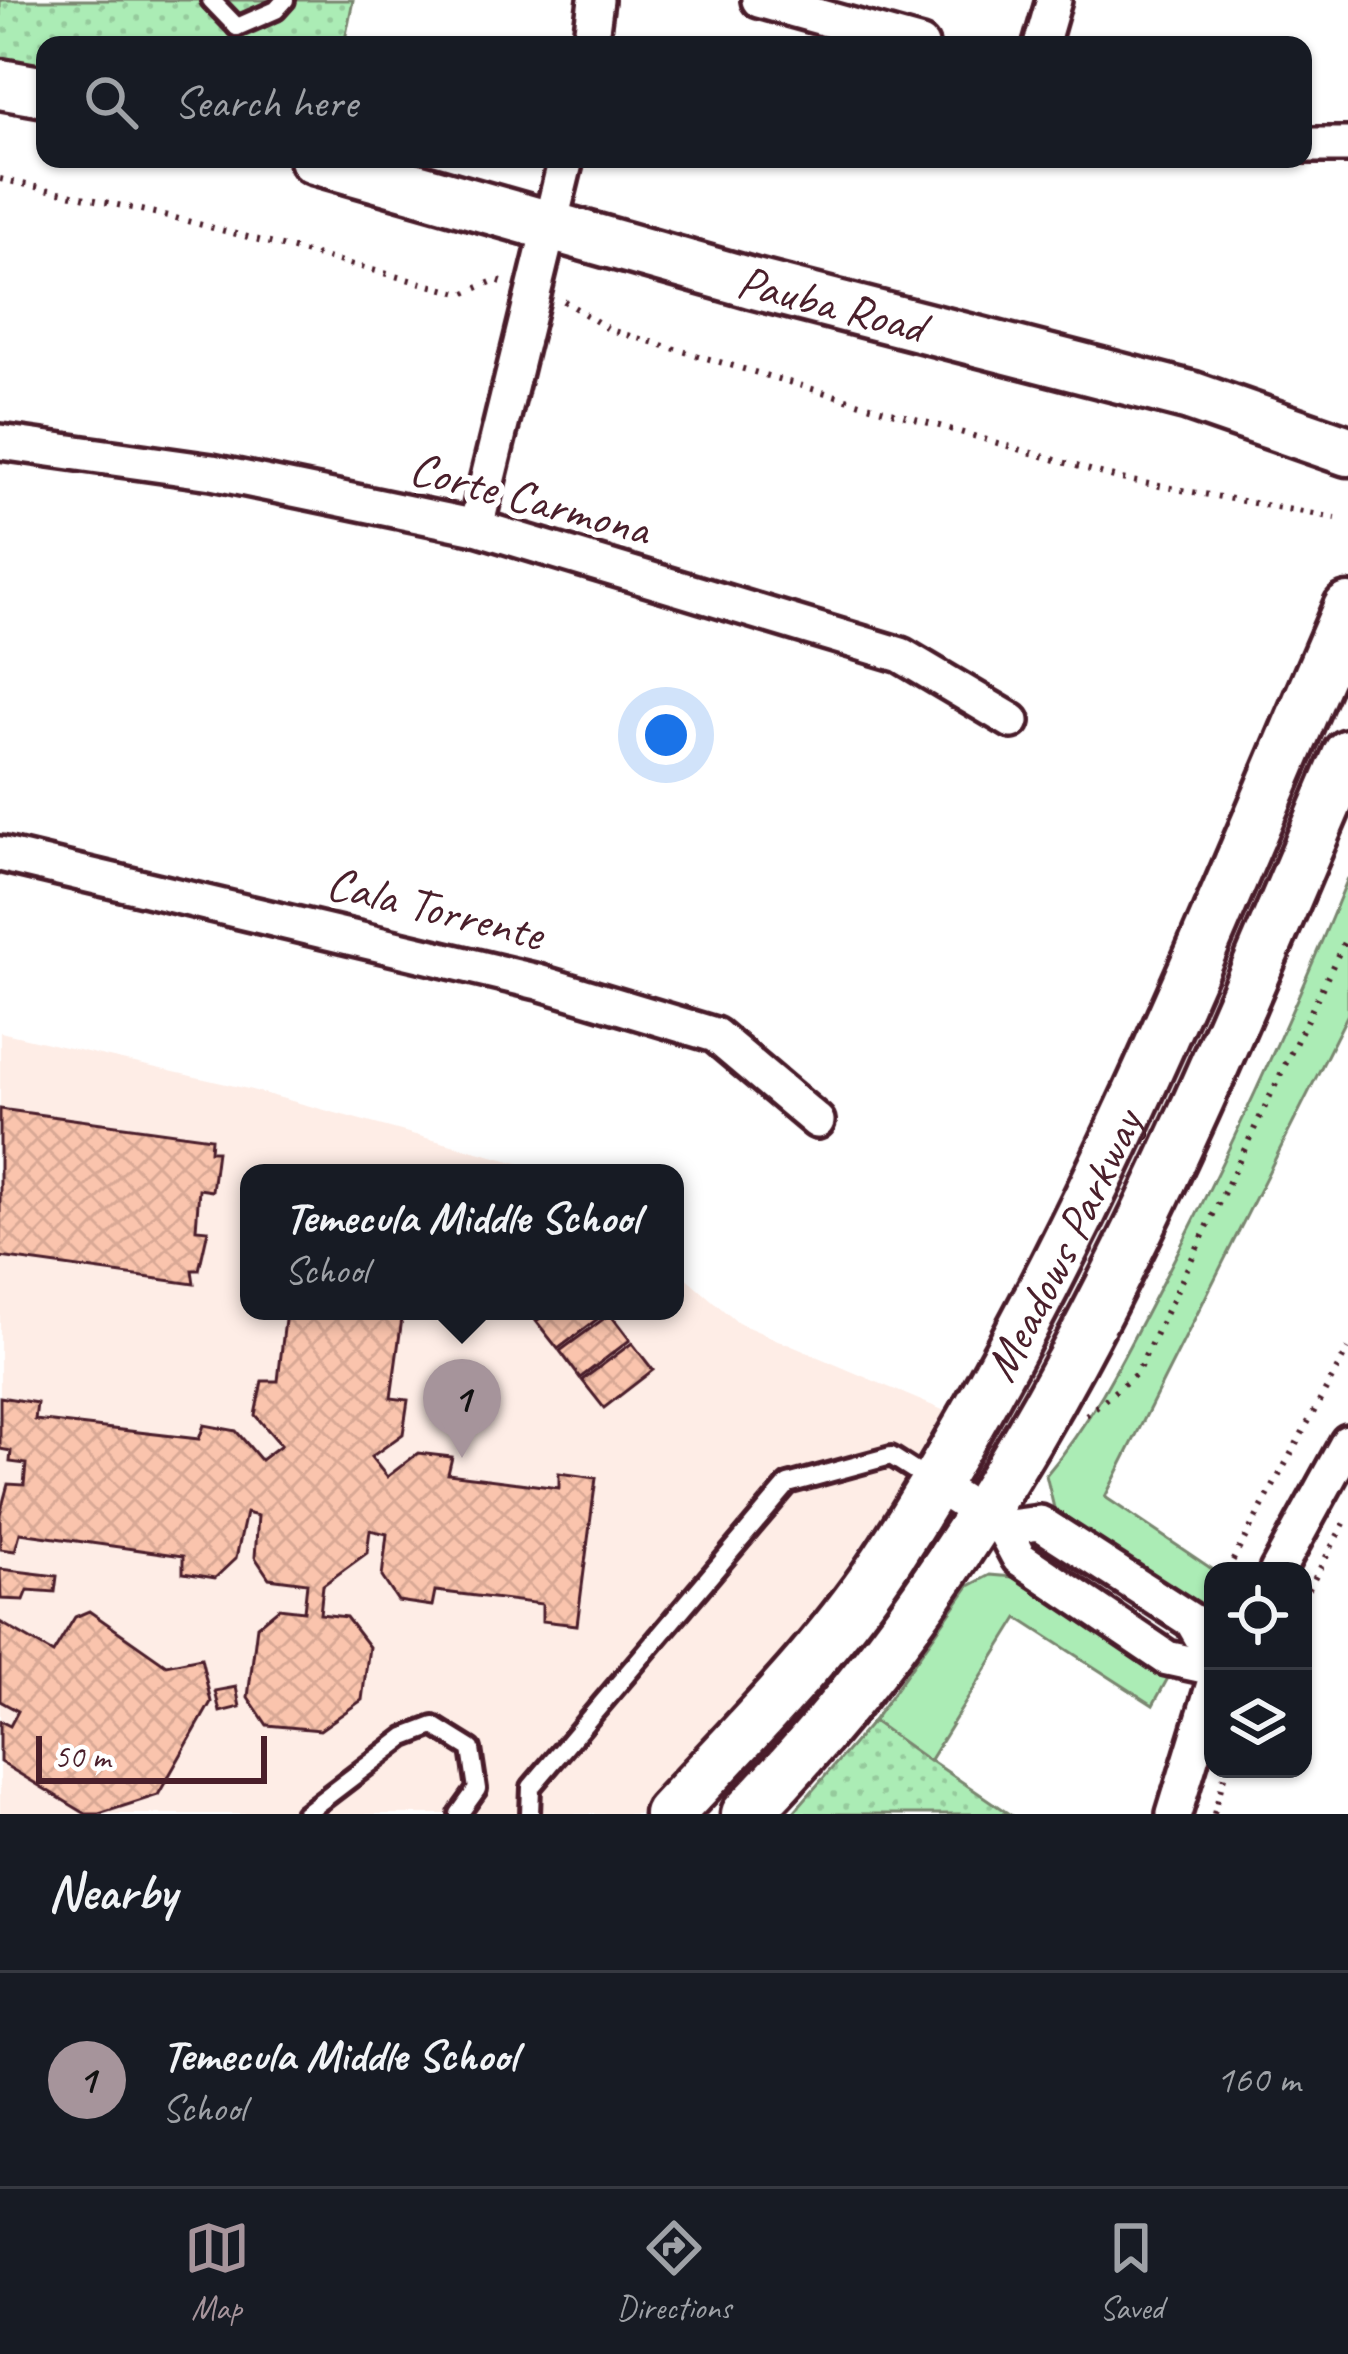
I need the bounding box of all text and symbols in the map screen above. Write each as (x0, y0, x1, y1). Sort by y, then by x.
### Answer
search box (36, 36, 1312, 168)
icon: search (78, 69, 144, 135)
text: Search here (174, 74, 357, 131)
street label: Pauba Road (731, 251, 938, 358)
street label: Corte Carmona (404, 437, 659, 559)
your location (636, 705, 696, 765)
street label: Cala Torrente (321, 852, 553, 965)
street label: Meadows Parkway (970, 1097, 1157, 1391)
popup (240, 1164, 684, 1320)
text: Temecula Middle School (285, 1189, 639, 1246)
text: School (285, 1246, 368, 1295)
pin: 1 (423, 1359, 501, 1458)
map controls (1204, 1562, 1312, 1778)
button: locate (1204, 1562, 1312, 1670)
button: layers (1204, 1670, 1312, 1778)
scale bar (36, 1730, 267, 1783)
text: 50 m (54, 1736, 110, 1778)
text: Nearby (48, 1860, 176, 1924)
text: Temecula Middle School (162, 2027, 517, 2084)
text: 1 (78, 2055, 96, 2104)
text: 160 m (1216, 2055, 1300, 2104)
text: School (162, 2084, 246, 2133)
tab: Map (184, 2215, 250, 2329)
tab: Directions (617, 2215, 731, 2329)
tab: Saved (1098, 2215, 1164, 2329)

